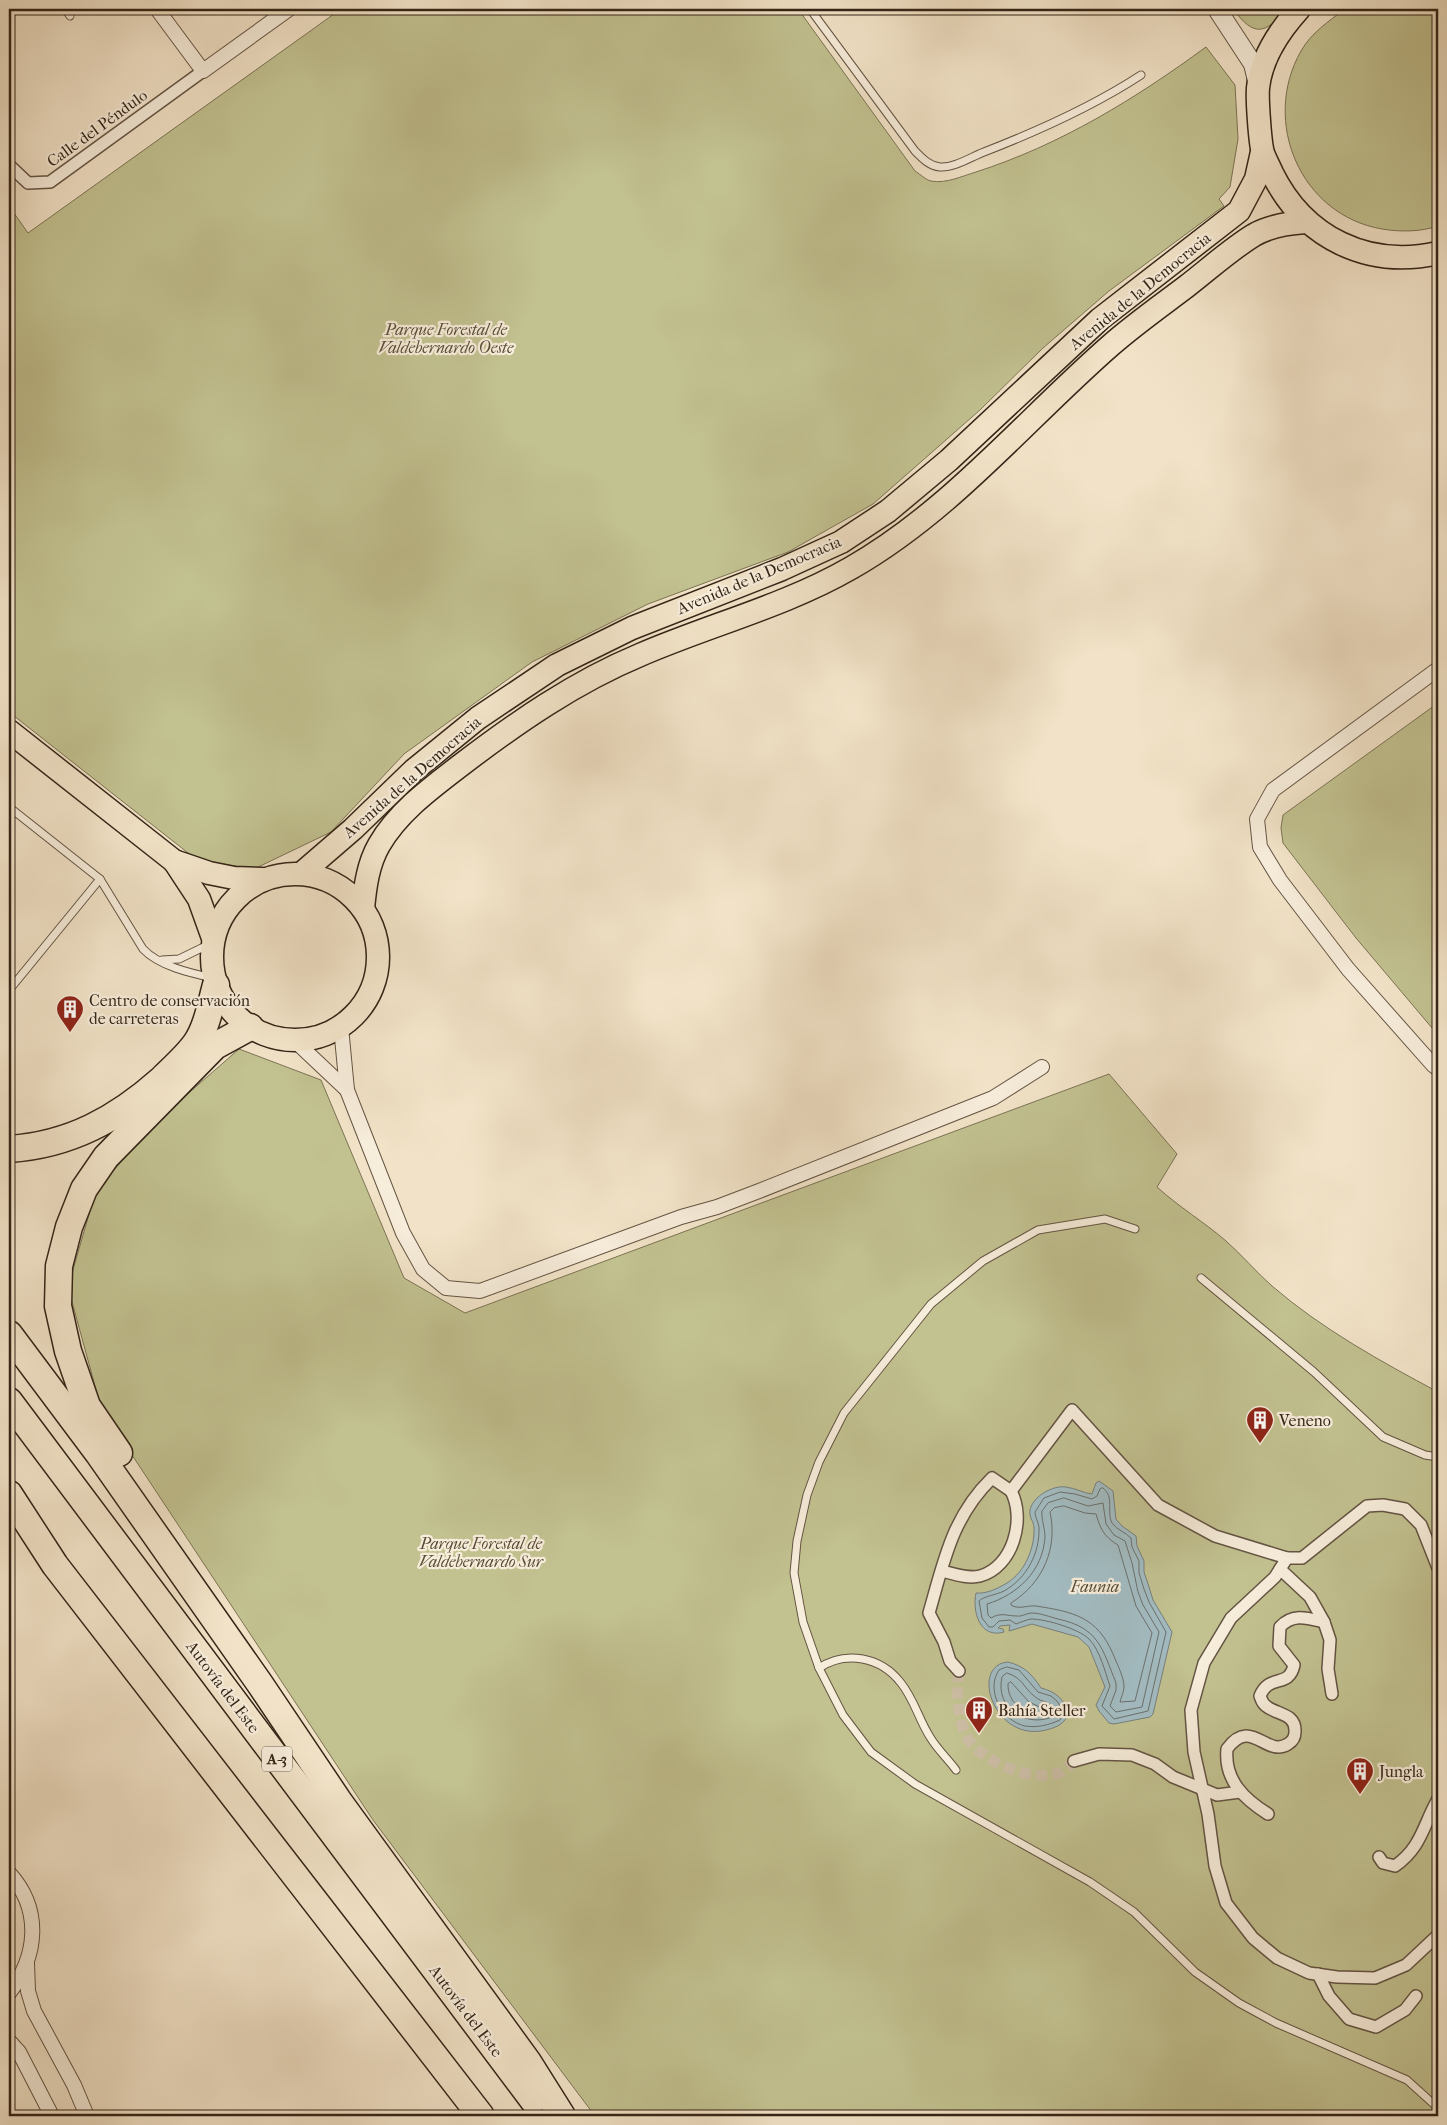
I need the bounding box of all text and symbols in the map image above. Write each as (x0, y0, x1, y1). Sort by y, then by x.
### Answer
street label: Calle del Péndulo (43, 85, 151, 171)
street label: Avenida de la Democracia (1065, 228, 1215, 354)
park label: Parque Forestal de Valdebernardo Oeste (379, 320, 514, 357)
street label: Avenida de la Democracia (673, 532, 844, 619)
street label: Avenida de la Democracia (338, 712, 485, 843)
place label: Centro de conservación de carreteras (89, 991, 251, 1028)
building icon: Centro de conservación de carreteras (55, 994, 85, 1033)
building icon: Veneno (1245, 1405, 1275, 1444)
place label: Veneno (1278, 1411, 1331, 1430)
park label: Parque Forestal de Valdebernardo Sur (419, 1534, 545, 1571)
park label: Faunia (1070, 1577, 1119, 1596)
street label: Autovía del Este (182, 1637, 264, 1737)
building icon: Bahía Steller (964, 1695, 994, 1734)
place label: Bahía Steller (998, 1701, 1086, 1720)
road number: A-3 (262, 1746, 292, 1772)
building icon: Jungla (1345, 1756, 1375, 1795)
place label: Jungla (1377, 1762, 1424, 1781)
street label: Autovía del Este (425, 1961, 507, 2061)

